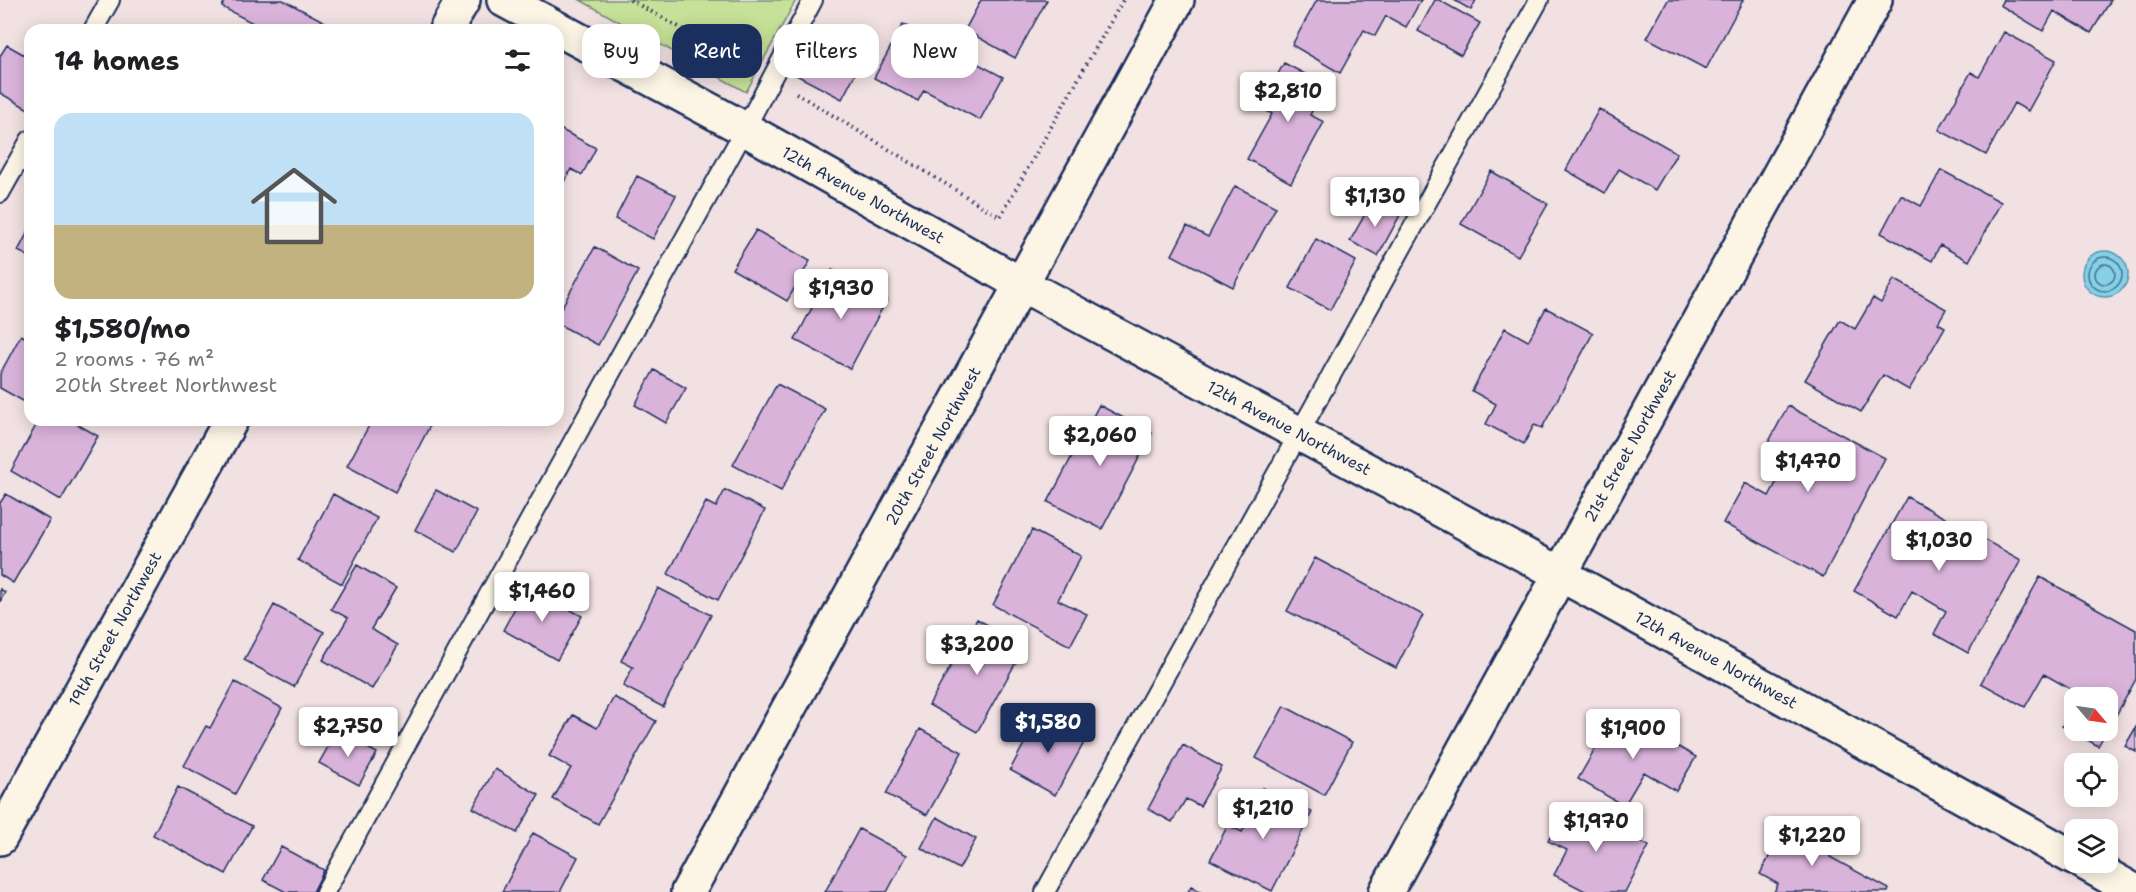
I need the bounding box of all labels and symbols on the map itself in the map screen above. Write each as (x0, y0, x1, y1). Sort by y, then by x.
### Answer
pin: $2,810 (1239, 72, 1337, 123)
street label: 12th Avenue Northwest (778, 142, 948, 248)
pin: $1,130 (1326, 177, 1424, 228)
pin: $1,930 (792, 269, 890, 320)
street label: 20th Street Northwest (881, 363, 985, 529)
street label: 21st Street Northwest (1579, 366, 1681, 526)
street label: 12th Avenue Northwest (1203, 376, 1375, 480)
pin: $2,060 (1051, 416, 1149, 467)
pin: $1,470 (1759, 442, 1857, 493)
pin: $1,030 (1890, 521, 1988, 572)
street label: 19th Street Northwest (64, 548, 166, 710)
pin: $1,460 (493, 572, 591, 623)
street label: 12th Avenue Northwest (1631, 607, 1801, 713)
pin: $3,200 (928, 625, 1026, 676)
north arrow (2064, 687, 2118, 741)
pin: $1,580 (999, 703, 1097, 754)
pin: $2,750 (299, 707, 397, 758)
pin: $1,900 (1584, 709, 1682, 760)
pin: $1,210 (1214, 789, 1312, 840)
pin: $1,970 (1547, 802, 1645, 853)
pin: $1,220 (1763, 816, 1861, 867)

